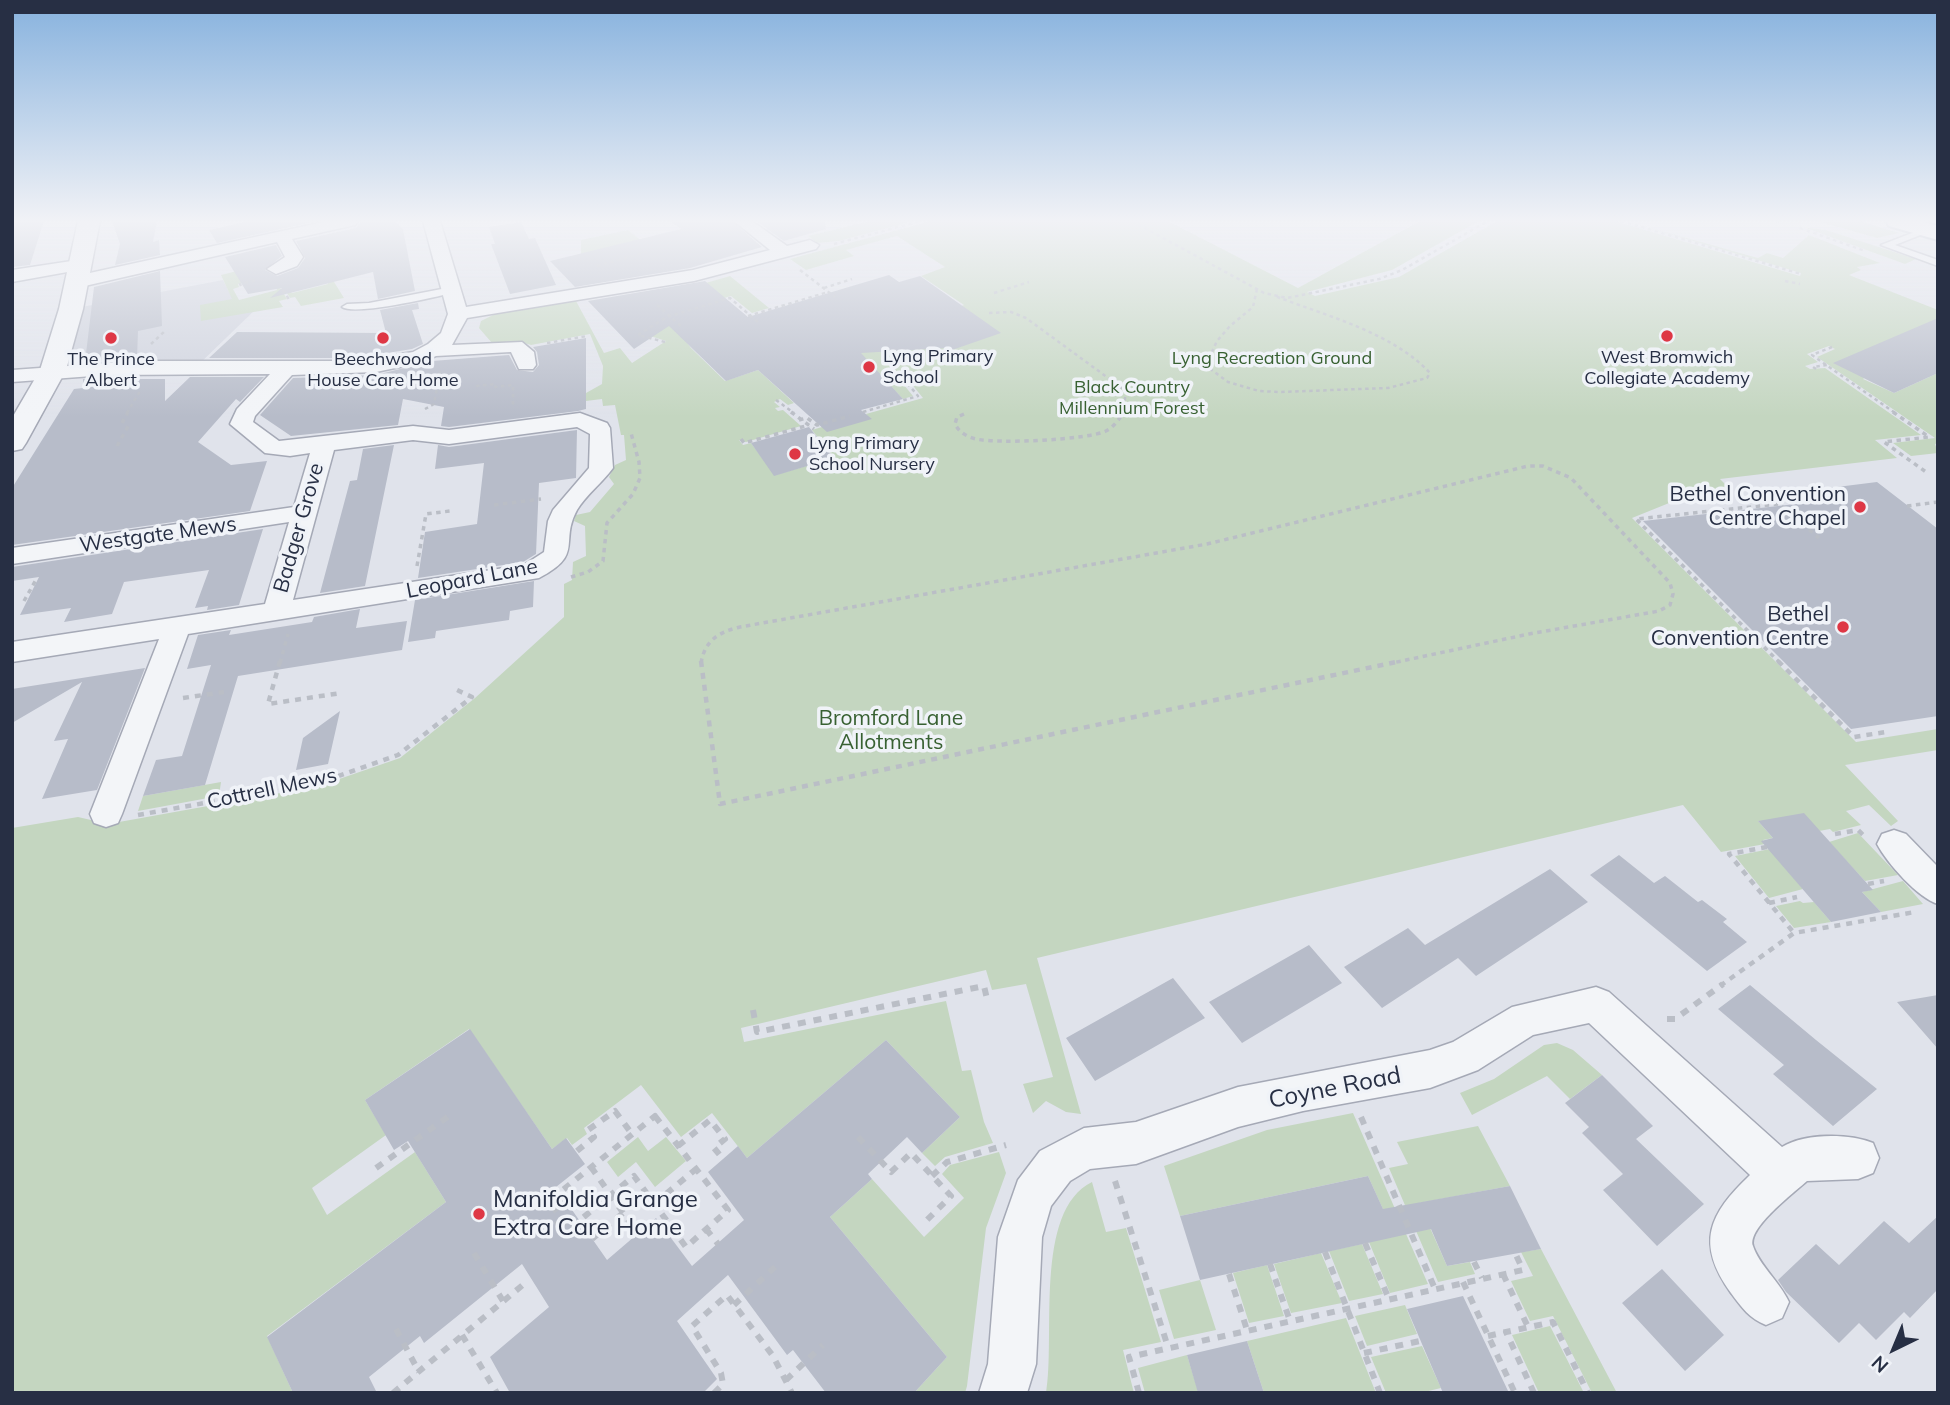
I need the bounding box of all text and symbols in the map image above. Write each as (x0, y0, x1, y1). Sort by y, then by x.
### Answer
marker: West Bromwich Collegiate Academy (1659, 328, 1675, 344)
marker: The Prince Albert (103, 330, 119, 346)
marker: Beechwood House Care Home (375, 330, 391, 346)
place label: Lyng Primary School (883, 346, 993, 388)
place label: West Bromwich Collegiate Academy (1584, 347, 1750, 390)
park label: Lyng Recreation Ground (1172, 348, 1372, 370)
place label: The Prince Albert (67, 349, 155, 392)
place label: Beechwood House Care Home (307, 349, 459, 392)
marker: Lyng Primary School (861, 359, 877, 375)
park label: Black Country Millennium Forest (1059, 377, 1205, 420)
place label: Lyng Primary School Nursery (809, 433, 935, 476)
marker: Lyng Primary School Nursery (787, 446, 803, 462)
street label: Badger Grove (268, 460, 330, 596)
place label: Bethel Convention Centre Chapel (1670, 482, 1846, 532)
marker: Bethel Convention Centre Chapel (1852, 499, 1868, 515)
street label: Westgate Mews (78, 512, 238, 558)
street label: Leopard Lane (404, 554, 540, 604)
place label: Bethel Convention Centre (1651, 602, 1829, 652)
marker: Bethel Convention Centre (1835, 619, 1851, 635)
park label: Bromford Lane Allotments (819, 706, 963, 756)
street label: Cottrell Mews (205, 763, 339, 815)
street label: Coyne Road (1266, 1061, 1404, 1115)
place label: Manifoldia Grange Extra Care Home (493, 1186, 698, 1242)
marker: Manifoldia Grange Extra Care Home (471, 1206, 487, 1222)
north arrow (1859, 1314, 1929, 1384)
text: N (1866, 1351, 1893, 1378)

